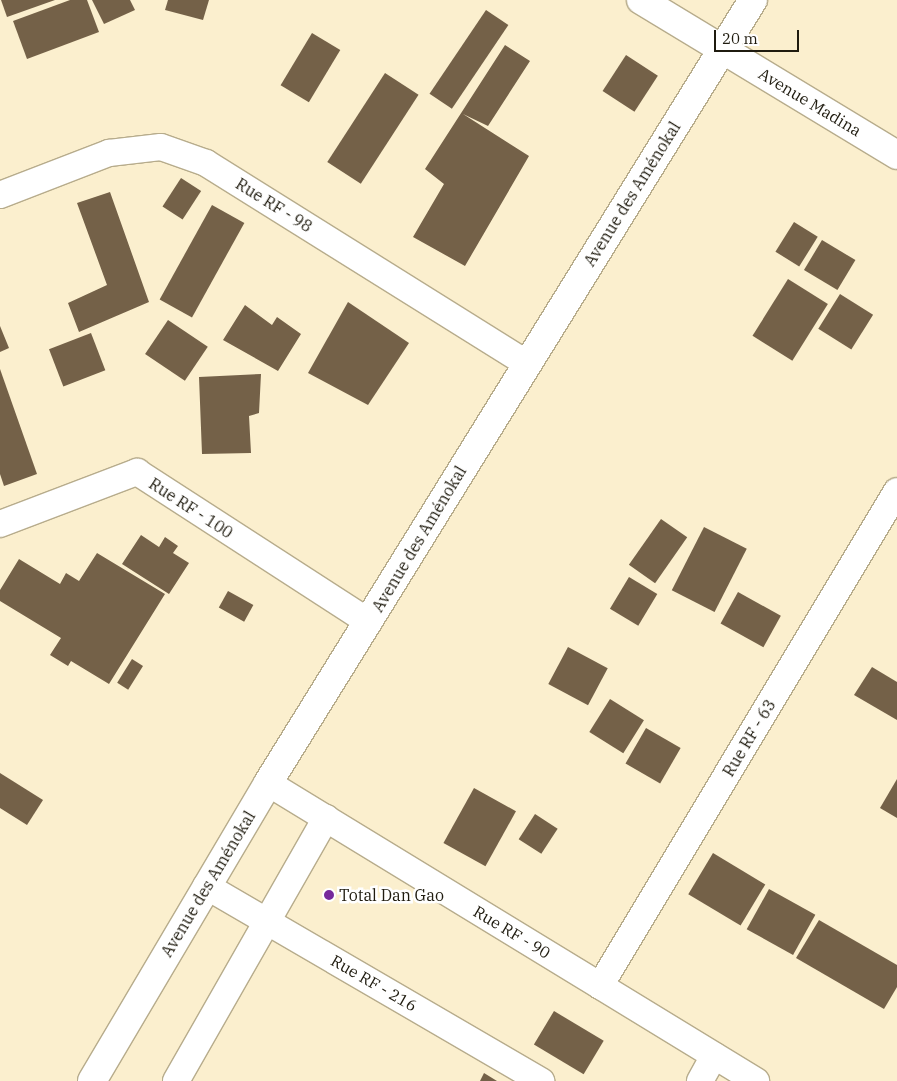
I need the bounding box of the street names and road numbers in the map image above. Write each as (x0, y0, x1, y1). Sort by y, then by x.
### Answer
street label: Avenue Madina (755, 64, 865, 140)
street label: Avenue des Aménokal (580, 118, 684, 270)
street label: Rue RF - 98 (232, 174, 316, 236)
street label: Avenue des Aménokal (368, 463, 470, 615)
street label: Rue RF - 100 (145, 474, 237, 542)
street label: Rue RF - 63 (718, 696, 780, 780)
street label: Avenue des Aménokal (157, 808, 259, 960)
street label: Rue RF - 90 (470, 901, 554, 963)
street label: Rue RF - 216 (328, 951, 420, 1015)

